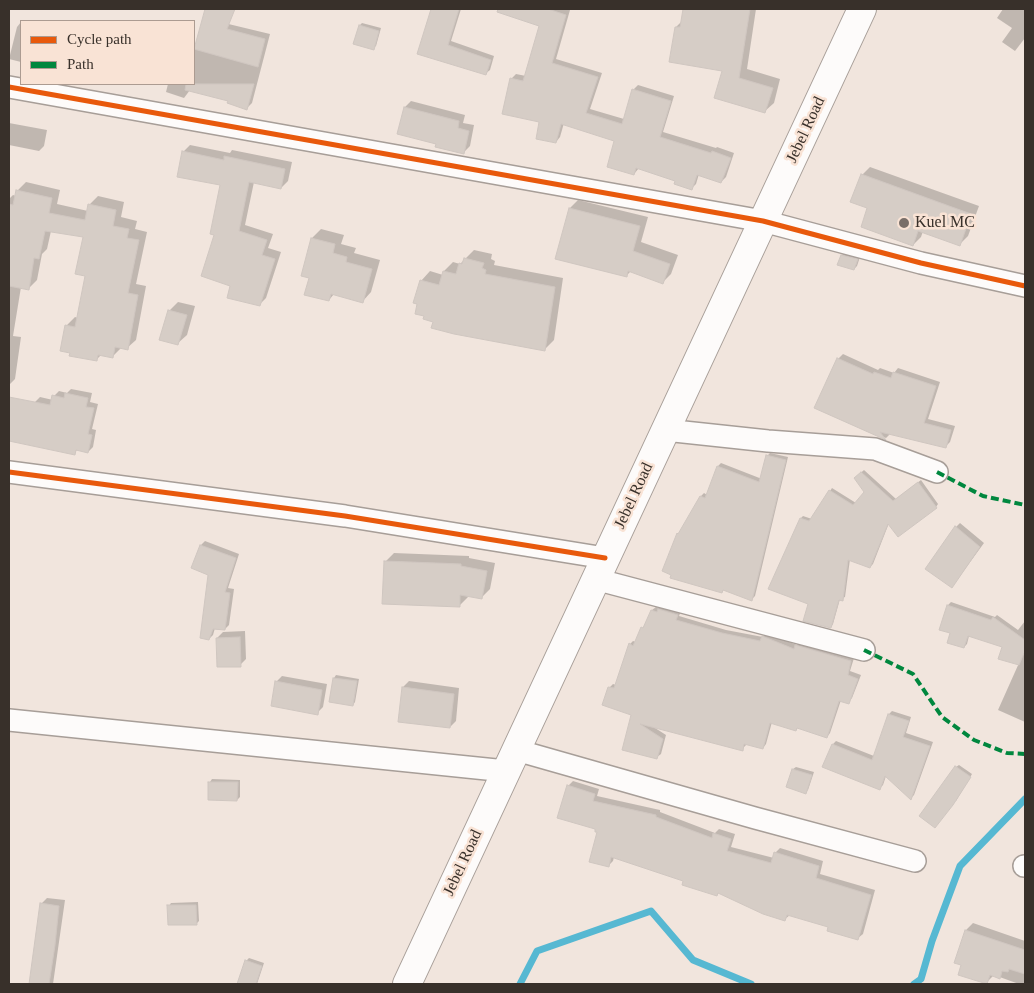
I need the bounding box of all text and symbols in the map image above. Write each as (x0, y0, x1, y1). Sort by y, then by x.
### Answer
legend (20, 20, 195, 85)
text: Cycle path (67, 31, 132, 47)
text: Path (67, 56, 94, 72)
street label: Jebel Road (782, 94, 830, 166)
place label: Kuel MC (915, 213, 975, 233)
marker: Kuel MC (897, 216, 911, 230)
street label: Jebel Road (610, 460, 658, 532)
street label: Jebel Road (439, 827, 487, 899)

